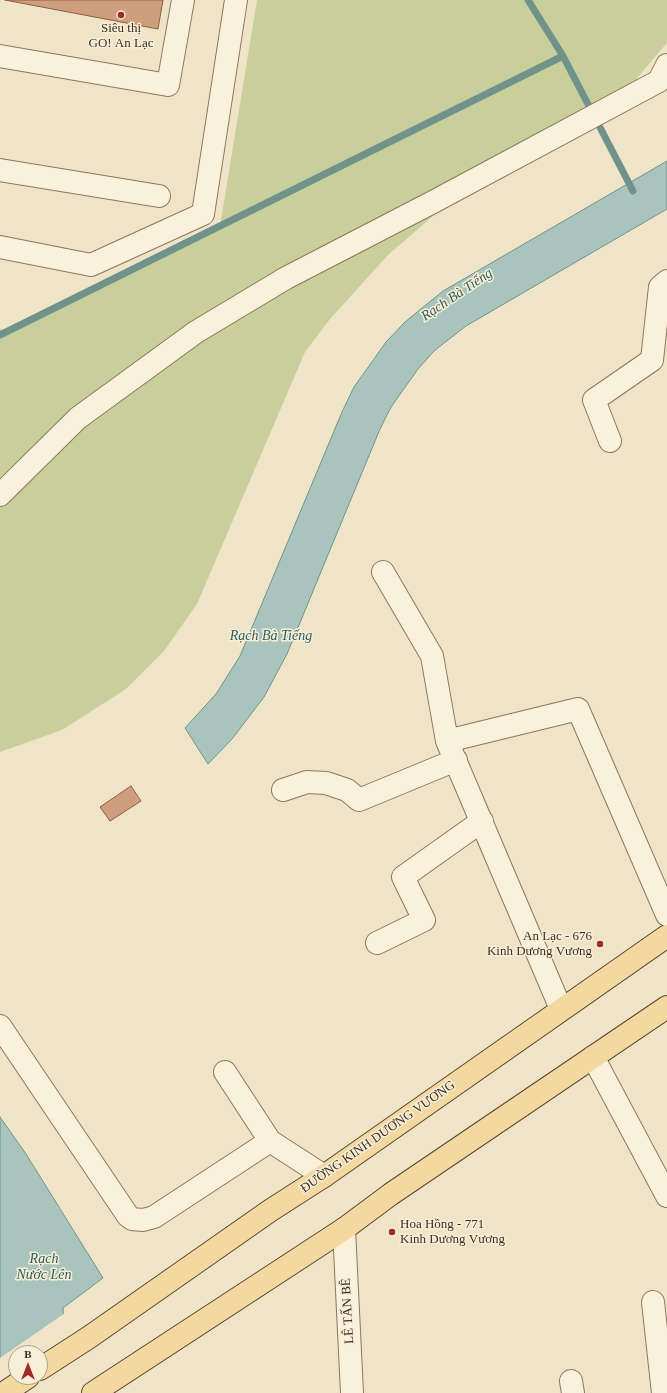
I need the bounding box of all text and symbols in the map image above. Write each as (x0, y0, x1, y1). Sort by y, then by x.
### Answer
marker: Siêu thị GO! An Lạc (116, 10, 126, 20)
place label: Siêu thị GO! An Lạc (89, 21, 153, 52)
water label: Rạch Bà Tiếng (418, 265, 496, 325)
water label: Rạch Bà Tiếng (230, 628, 312, 644)
place label: An Lạc - 676 Kinh Dương Vương (487, 929, 592, 960)
marker: An Lạc - 676 Kinh Dương Vương (595, 939, 605, 949)
street label: ĐƯỜNG KINH DƯƠNG VƯƠNG (298, 1078, 458, 1196)
place label: Hoa Hồng - 771 Kinh Dương Vương (400, 1217, 505, 1248)
marker: Hoa Hồng - 771 Kinh Dương Vương (387, 1227, 397, 1237)
water label: Rạch Nước Lên (16, 1251, 72, 1284)
street label: LÊ TẤN BÊ (338, 1278, 358, 1344)
north arrow (8, 1345, 48, 1385)
text: B (24, 1348, 32, 1360)

